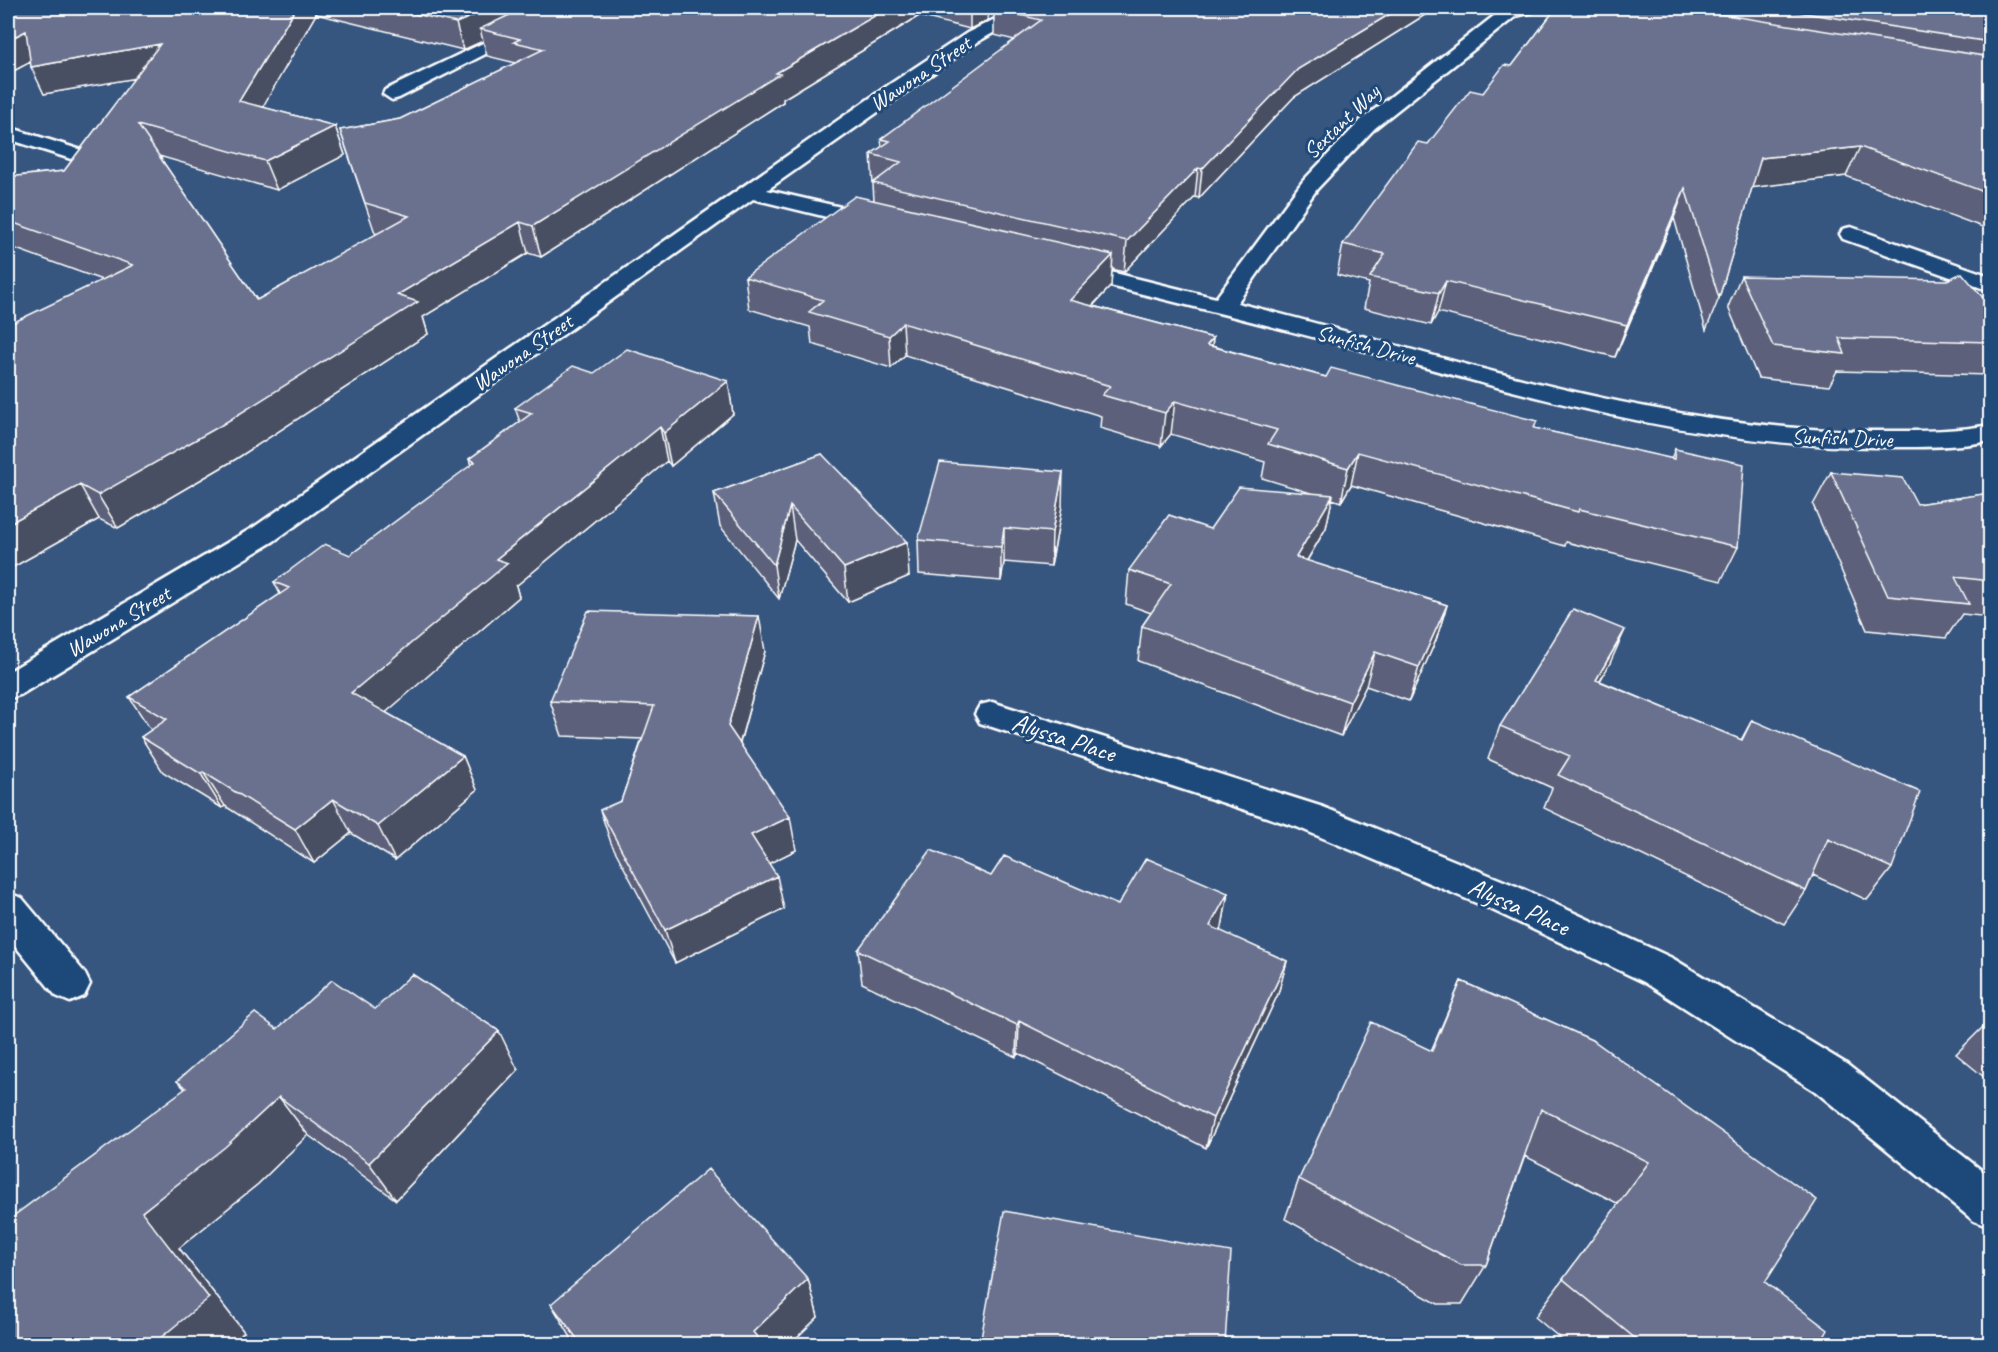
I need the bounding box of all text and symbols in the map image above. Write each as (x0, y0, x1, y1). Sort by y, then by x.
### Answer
street label: Wawona Street (865, 28, 979, 118)
street label: Sextant Way (1297, 77, 1387, 165)
street label: Wawona Street (467, 307, 580, 398)
street label: Sunfish Drive (1313, 318, 1420, 372)
street label: Sunfish Drive (1791, 422, 1895, 454)
street label: Wawona Street (62, 579, 178, 664)
street label: Alyssa Place (1008, 705, 1121, 770)
street label: Alyssa Place (1463, 870, 1576, 944)

